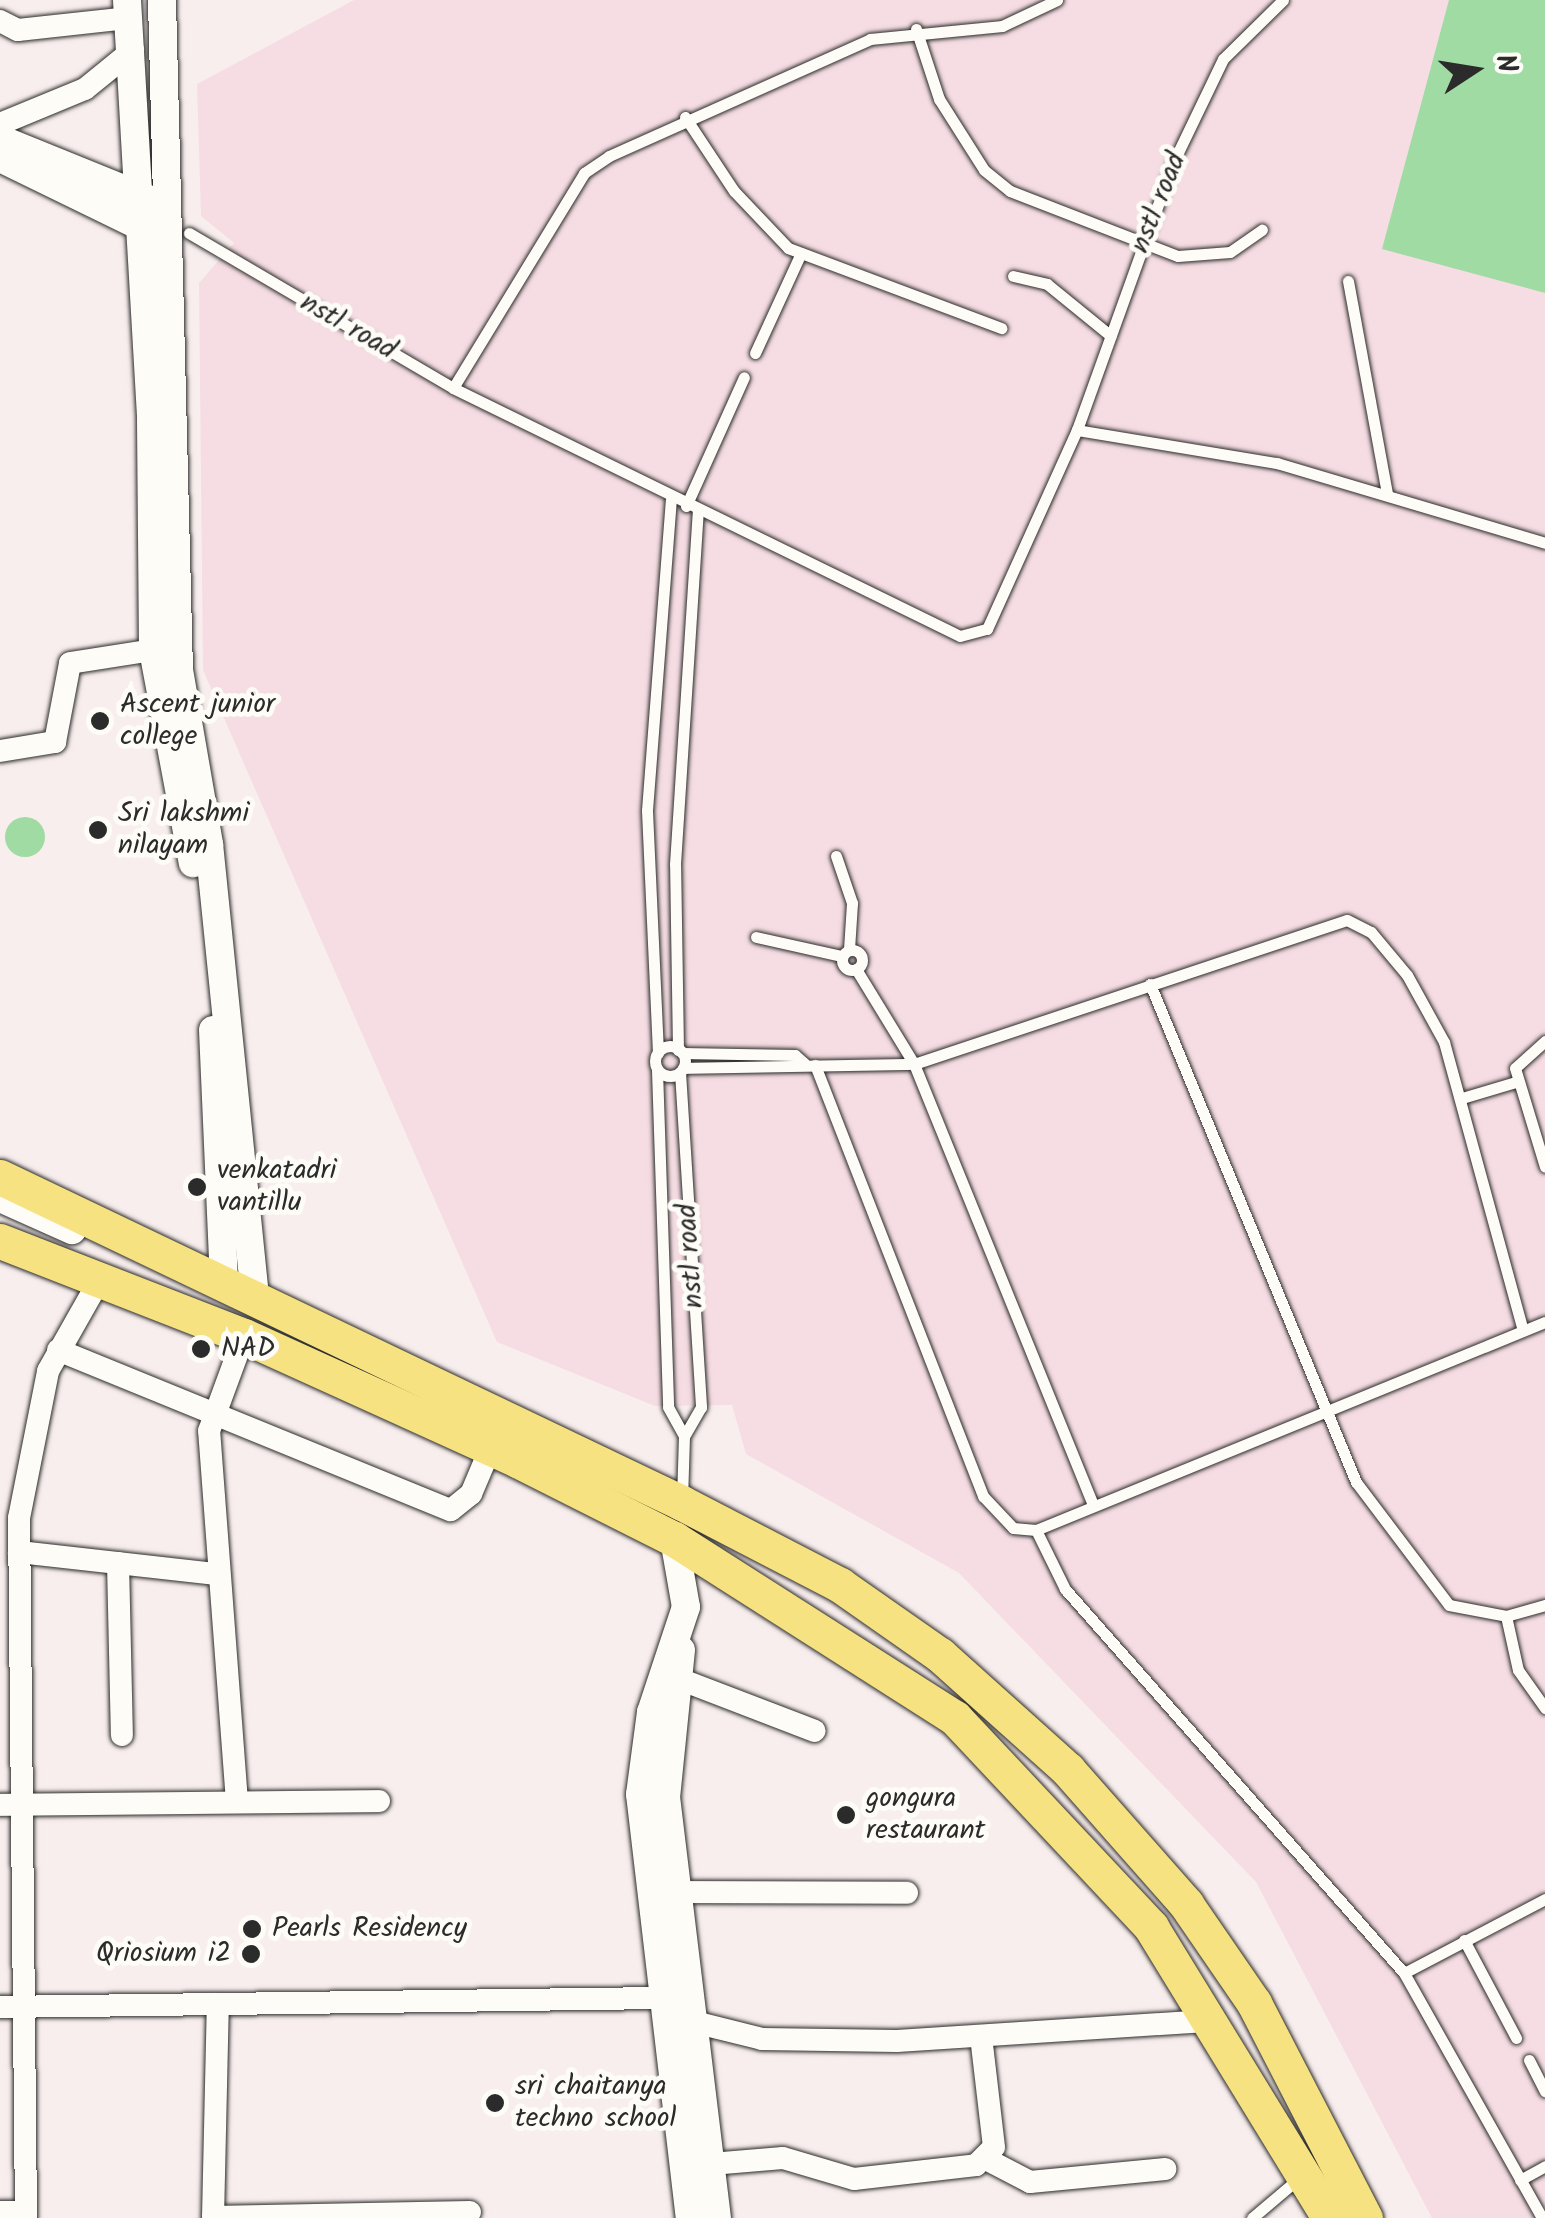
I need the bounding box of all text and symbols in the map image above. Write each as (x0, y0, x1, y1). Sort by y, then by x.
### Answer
north arrow (1425, 20, 1525, 120)
text: N (1481, 50, 1529, 77)
street label: nstl road (1124, 148, 1194, 258)
street label: nstl road (294, 286, 402, 368)
place label: Ascent junior college (120, 688, 275, 754)
marker: Ascent junior college (89, 710, 111, 732)
place label: Sri lakshmi nilayam (118, 797, 249, 863)
marker: Sri lakshmi nilayam (87, 819, 109, 841)
place label: venkatadri vantillu (217, 1154, 336, 1220)
marker: venkatadri vantillu (186, 1176, 208, 1198)
street label: nstl road (671, 1203, 711, 1309)
place label: NAD (221, 1332, 275, 1366)
marker: NAD (190, 1338, 212, 1360)
place label: gongura restaurant (866, 1782, 985, 1848)
marker: gongura restaurant (835, 1804, 857, 1826)
place label: Pearls Residency (272, 1912, 467, 1946)
marker: Pearls Residency (241, 1918, 263, 1940)
place label: Qriosium i2 (96, 1937, 231, 1971)
marker: Qriosium i2 (240, 1943, 262, 1965)
place label: sri chaitanya techno school (515, 2070, 676, 2136)
marker: sri chaitanya techno school (484, 2092, 506, 2114)

